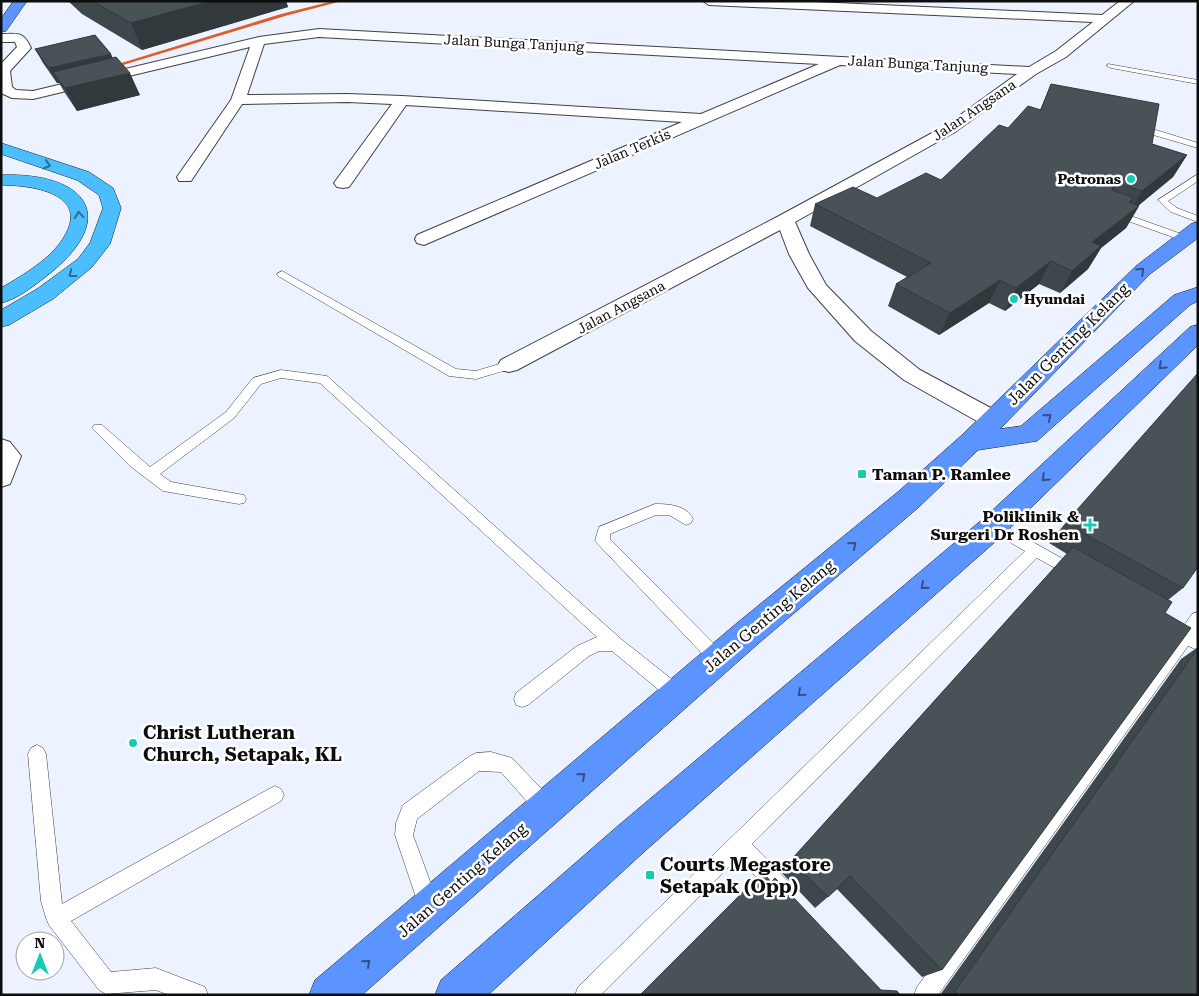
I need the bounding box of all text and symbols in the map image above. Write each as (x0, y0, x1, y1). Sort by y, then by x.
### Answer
street label: Jalan Bunga Tanjung (443, 31, 585, 55)
street label: Jalan Bunga Tanjung (847, 52, 989, 76)
street label: Jalan Angsana (929, 76, 1019, 144)
street label: Jalan Terkis (591, 126, 673, 172)
one-way arrow (42, 159, 51, 169)
place label: Petronas (1057, 171, 1121, 187)
marker: Petronas (1125, 173, 1137, 185)
one-way arrow (73, 210, 84, 218)
one-way arrow (69, 268, 78, 276)
one-way arrow (1136, 268, 1145, 277)
street label: Jalan Angsana (574, 277, 668, 337)
street label: Jalan Genting Kelang (1003, 278, 1134, 409)
place label: Hyundai (1024, 291, 1085, 307)
marker: Hyundai (1008, 293, 1020, 305)
one-way arrow (1159, 360, 1168, 369)
one-way arrow (1042, 414, 1051, 423)
place label: Taman P. Ramlee (872, 465, 1011, 484)
marker: Taman P. Ramlee (856, 468, 868, 480)
one-way arrow (1041, 472, 1050, 481)
place label: Poliklinik & Surgeri Dr Roshen (930, 507, 1079, 544)
marker: Poliklinik & Surgeri Dr Roshen (1083, 518, 1097, 532)
one-way arrow (847, 543, 856, 551)
street label: Jalan Genting Kelang (700, 555, 839, 676)
one-way arrow (920, 581, 929, 590)
one-way arrow (797, 687, 806, 696)
place label: Christ Lutheran Church, Setapak, KL (143, 721, 342, 766)
marker: Christ Lutheran Church, Setapak, KL (127, 737, 139, 749)
one-way arrow (577, 773, 586, 782)
street label: Jalan Genting Kelang (394, 818, 531, 941)
place label: Courts Megastore Setapak (Opp) (660, 853, 831, 898)
marker: Courts Megastore Setapak (Opp) (644, 869, 656, 881)
north arrow (15, 931, 65, 981)
text: N (35, 935, 46, 951)
one-way arrow (361, 960, 370, 968)

